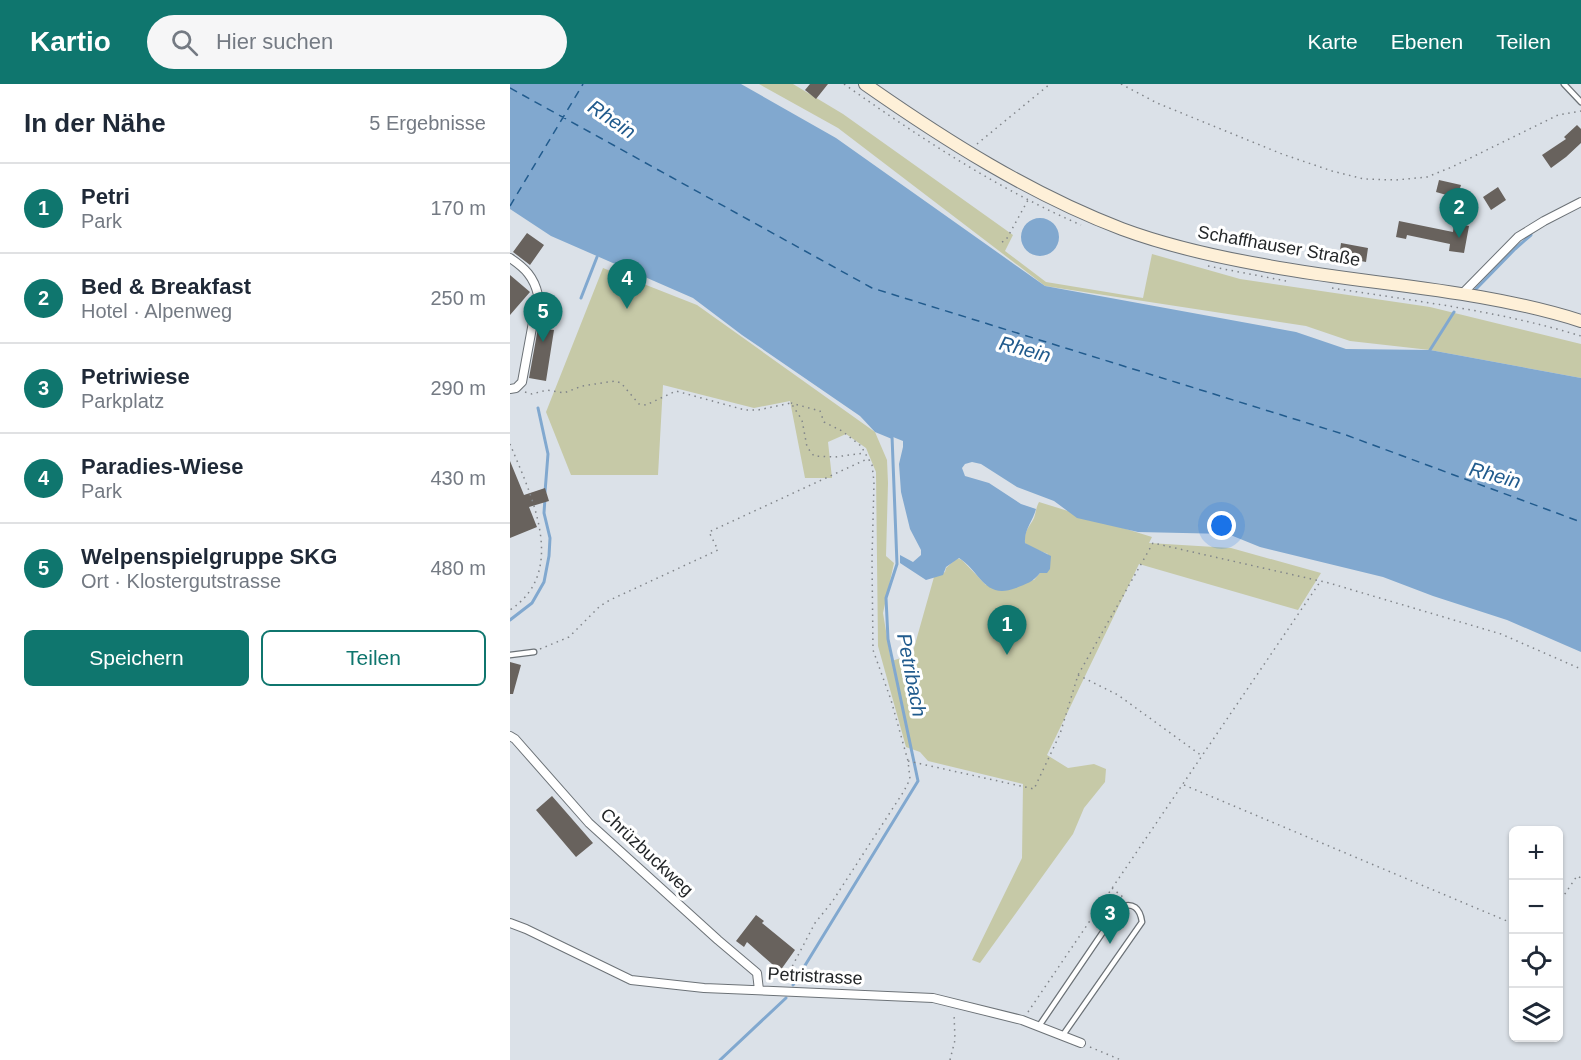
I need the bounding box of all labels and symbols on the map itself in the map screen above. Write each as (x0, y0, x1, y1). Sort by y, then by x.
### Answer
water label: Rhein (584, 95, 640, 143)
pin: 2 (1440, 188, 1478, 238)
street label: Schaffhauser Straße (1196, 222, 1362, 270)
pin: 4 (608, 260, 646, 309)
pin: 5 (524, 292, 562, 342)
water label: Rhein (997, 332, 1053, 366)
water label: Rhein (1467, 458, 1523, 492)
your location (1207, 511, 1236, 540)
pin: 1 (988, 606, 1026, 655)
water label: Petribach (893, 631, 931, 719)
street label: Chrüzbuckweg (597, 804, 697, 900)
pin: 3 (1090, 894, 1130, 944)
street label: Petristrasse (767, 964, 863, 988)

